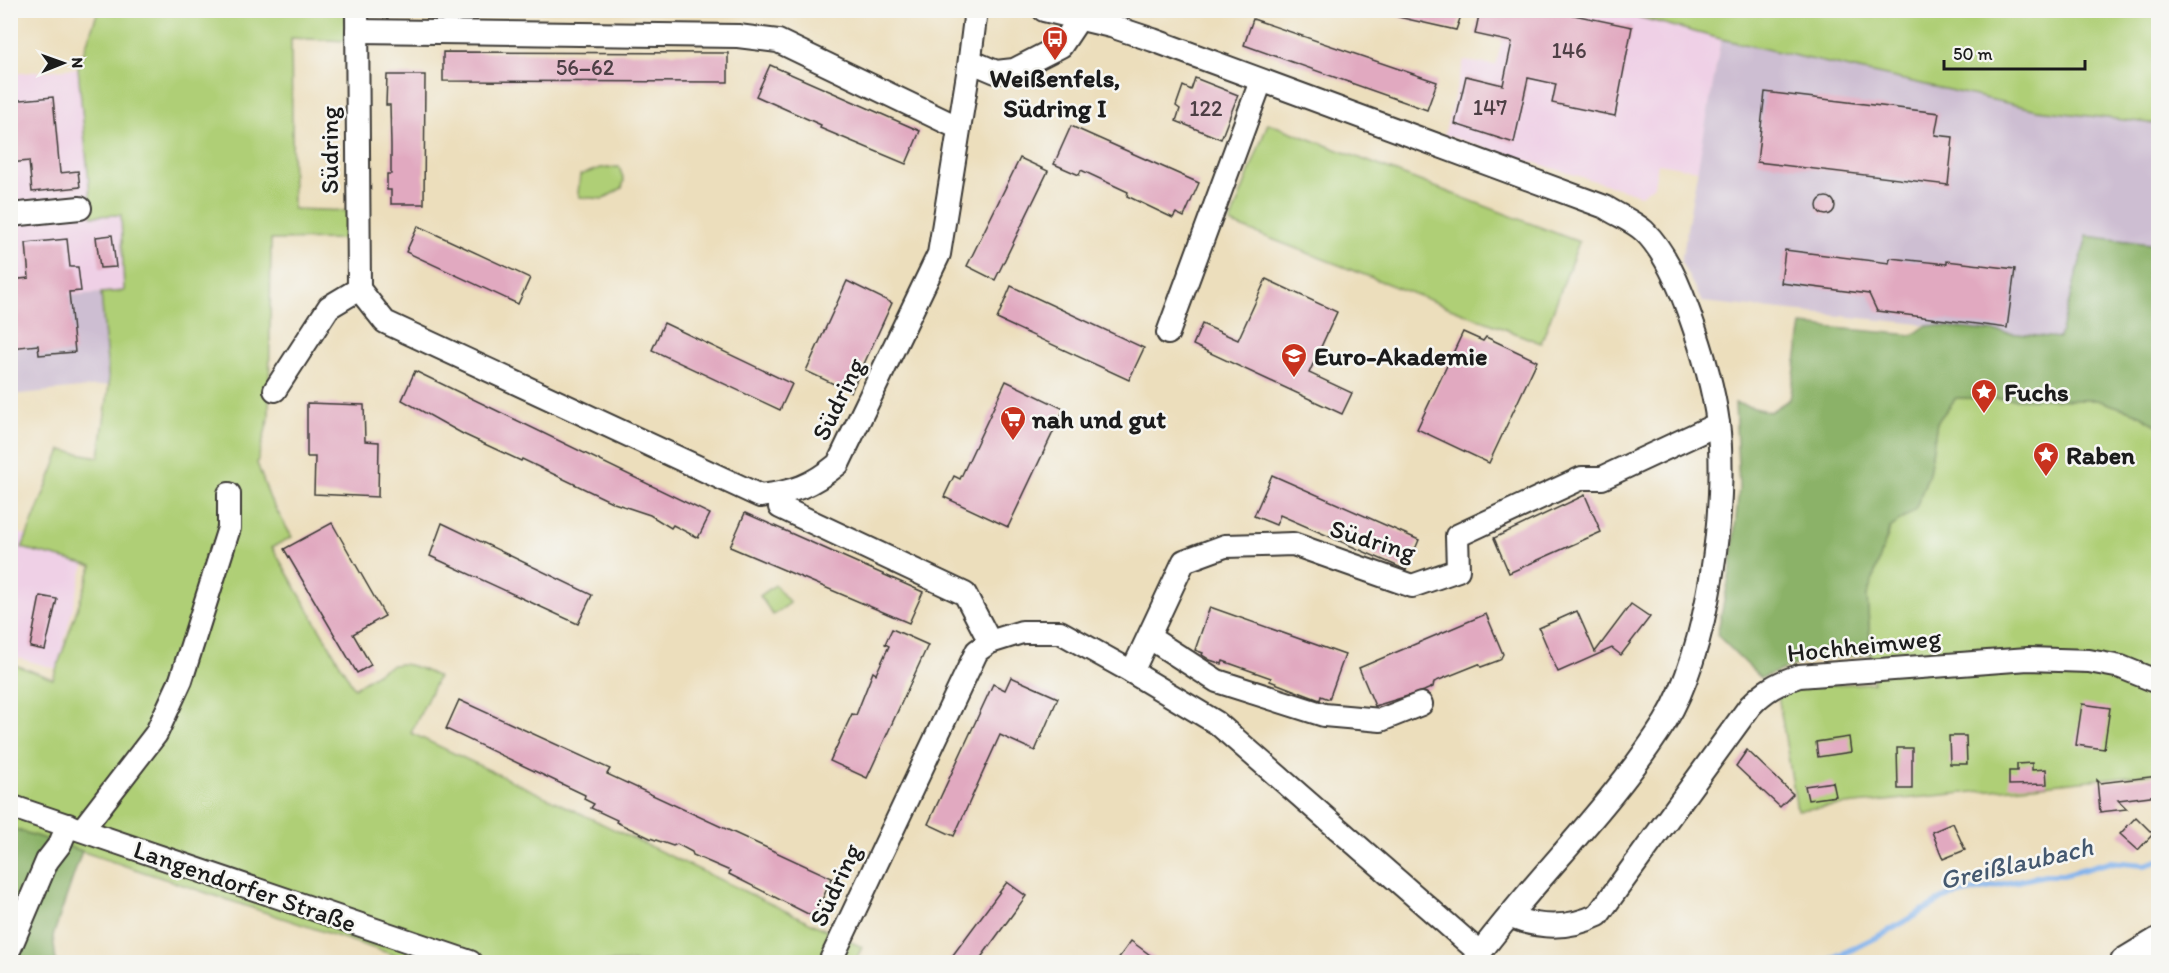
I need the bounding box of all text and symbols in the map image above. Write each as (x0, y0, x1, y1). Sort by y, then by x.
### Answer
bus stop icon: Weißenfels, Südring I (1040, 24, 1070, 62)
north arrow (33, 33, 93, 93)
scale bar (1944, 33, 2085, 71)
house number: 146 (1551, 37, 1587, 64)
text: 50 m (1953, 43, 1993, 65)
house number: 56–62 (556, 54, 615, 81)
text: N (68, 57, 87, 68)
place label: Weißenfels, Südring I (990, 62, 1120, 124)
house number: 147 (1473, 94, 1507, 121)
house number: 122 (1189, 95, 1223, 122)
street label: Südring (313, 105, 345, 194)
place label: Euro-Akademie (1314, 340, 1488, 372)
school or university icon: Euro-Akademie (1279, 341, 1309, 379)
street label: Südring (804, 352, 872, 446)
place label: Fuchs (2004, 376, 2069, 408)
place icon: Fuchs (1969, 377, 1999, 415)
place label: nah und gut (1031, 403, 1166, 435)
supermarket icon: nah und gut (998, 404, 1028, 442)
place label: Raben (2066, 439, 2135, 471)
place icon: Raben (2031, 440, 2061, 478)
street label: Südring (1326, 512, 1420, 568)
street label: Hochheimweg (1785, 621, 1943, 669)
water label: Greißlaubach (1936, 829, 2096, 897)
street label: Langendorfer Straße (129, 833, 361, 939)
street label: Südring (802, 838, 868, 932)

